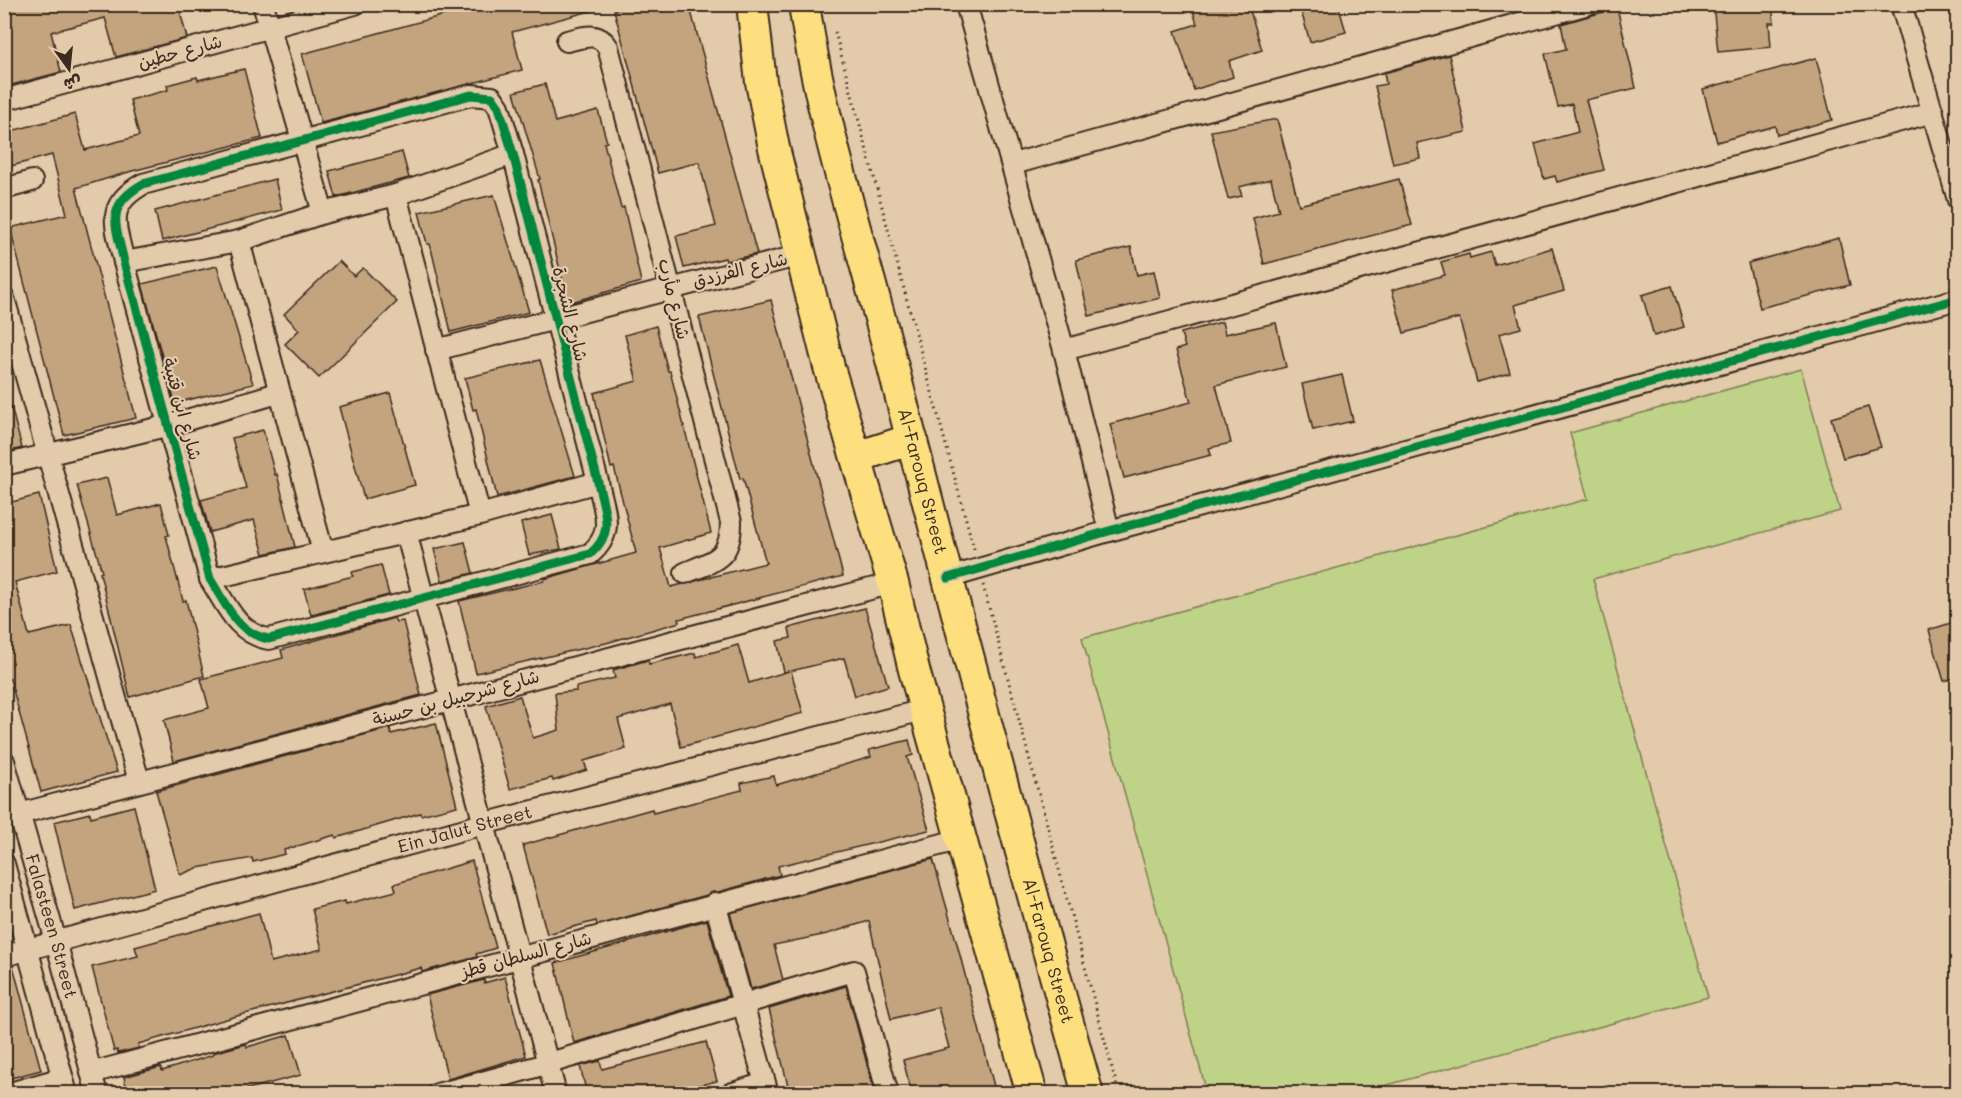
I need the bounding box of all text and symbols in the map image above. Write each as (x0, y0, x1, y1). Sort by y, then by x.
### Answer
street label: شارع حطين (135, 28, 225, 75)
north arrow (39, 39, 99, 99)
text: ش (62, 72, 84, 96)
street label: شارع الفرزدق (690, 246, 790, 293)
street label: شارع مأرب (652, 256, 697, 342)
street label: شارع الشجرة (547, 264, 594, 364)
street label: شارع ابن قتيبة (157, 355, 208, 463)
street label: Al-Farouq Street (893, 405, 954, 557)
street label: شارع شرحبيل بن حسنة (370, 663, 542, 732)
street label: Ein Jalut Street (395, 799, 534, 858)
street label: Falasteen Street (20, 851, 84, 1001)
street label: Al-Farouq Street (1018, 875, 1081, 1026)
street label: شارع السلطان قطز (456, 925, 594, 985)

